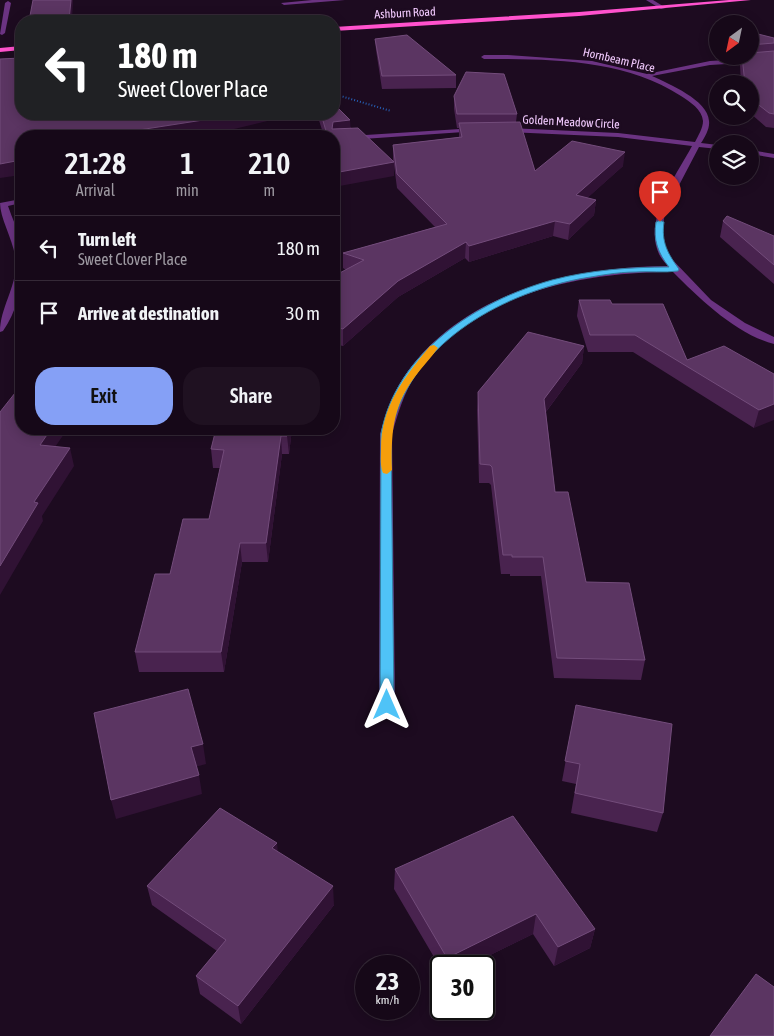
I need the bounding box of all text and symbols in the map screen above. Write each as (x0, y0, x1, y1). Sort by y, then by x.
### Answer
street label: Ashburn Road (374, 4, 436, 22)
north arrow (709, 15, 759, 65)
map controls (709, 15, 759, 185)
icon: left (35, 35, 100, 100)
text: 180 m (118, 35, 197, 75)
street label: Hornbeam Place (582, 45, 656, 75)
button: search (709, 75, 759, 125)
text: Sweet Clover Place (118, 76, 268, 102)
street label: Golden Meadow Circle (522, 112, 620, 132)
button: layers (709, 135, 759, 185)
text: 21:28 (64, 146, 126, 180)
text: 1 (180, 146, 194, 180)
text: 210 (248, 146, 290, 180)
pin (639, 171, 681, 222)
icon: arrive (646, 178, 674, 206)
text: Arrival (76, 181, 115, 199)
text: min (176, 181, 199, 199)
text: m (264, 181, 275, 199)
text: Turn left (78, 228, 136, 250)
icon: left (35, 234, 63, 262)
text: 180 m (277, 237, 320, 259)
text: Sweet Clover Place (78, 250, 187, 268)
icon: arrive (35, 299, 63, 327)
text: Arrive at destination (78, 302, 219, 324)
text: 30 m (286, 302, 320, 324)
button: Exit (35, 367, 173, 425)
button: Share (183, 367, 320, 425)
position arrow (360, 678, 412, 730)
speed limit sign: 30 (430, 955, 495, 1020)
text: 23 (376, 967, 399, 995)
text: km/h (376, 993, 399, 1007)

